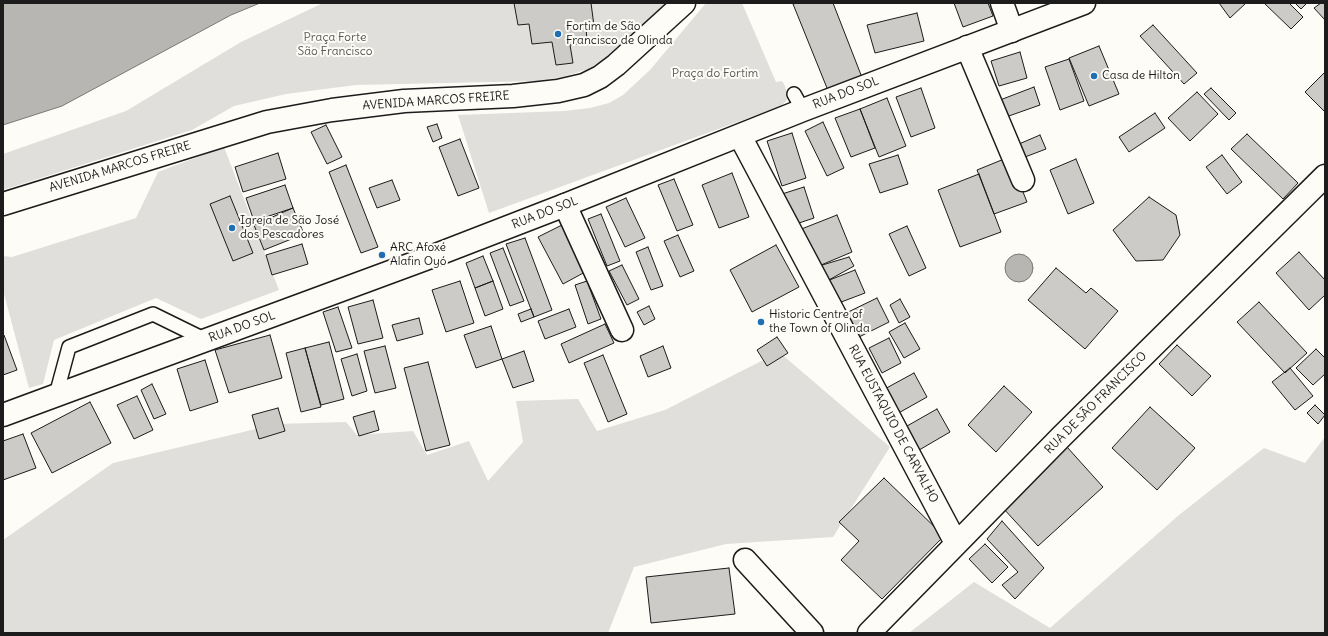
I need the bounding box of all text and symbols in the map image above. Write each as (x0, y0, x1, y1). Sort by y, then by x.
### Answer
place label: Fortim de São Francisco de Olinda (566, 20, 673, 48)
marker: Fortim de São Francisco de Olinda (553, 29, 563, 39)
park label: Praça Forte São Francisco (298, 31, 372, 59)
park label: Praça do Fortim (672, 67, 758, 81)
place label: Casa de Hilton (1102, 69, 1180, 83)
marker: Casa de Hilton (1089, 71, 1099, 81)
street label: RUA DO SOL (811, 74, 881, 112)
street label: AVENIDA MARCOS FREIRE (362, 89, 510, 113)
street label: AVENIDA MARCOS FREIRE (47, 139, 193, 195)
street label: RUA DO SOL (510, 194, 580, 232)
place label: Igreja de São José dos Pescadores (240, 214, 339, 242)
marker: Igreja de São José dos Pescadores (227, 223, 237, 233)
place label: ARC Afoxé Alafin Oyó (390, 241, 447, 269)
marker: ARC Afoxé Alafin Oyó (377, 250, 387, 260)
street label: RUA DO SOL (207, 308, 277, 346)
place label: Historic Centre of the Town of Olinda (769, 308, 870, 336)
marker: Historic Centre of the Town of Olinda (756, 317, 766, 327)
street label: RUA EUSTAQUIO DE CARVALHO (845, 342, 941, 506)
street label: RUA DE SÃO FRANCISCO (1042, 349, 1150, 457)

